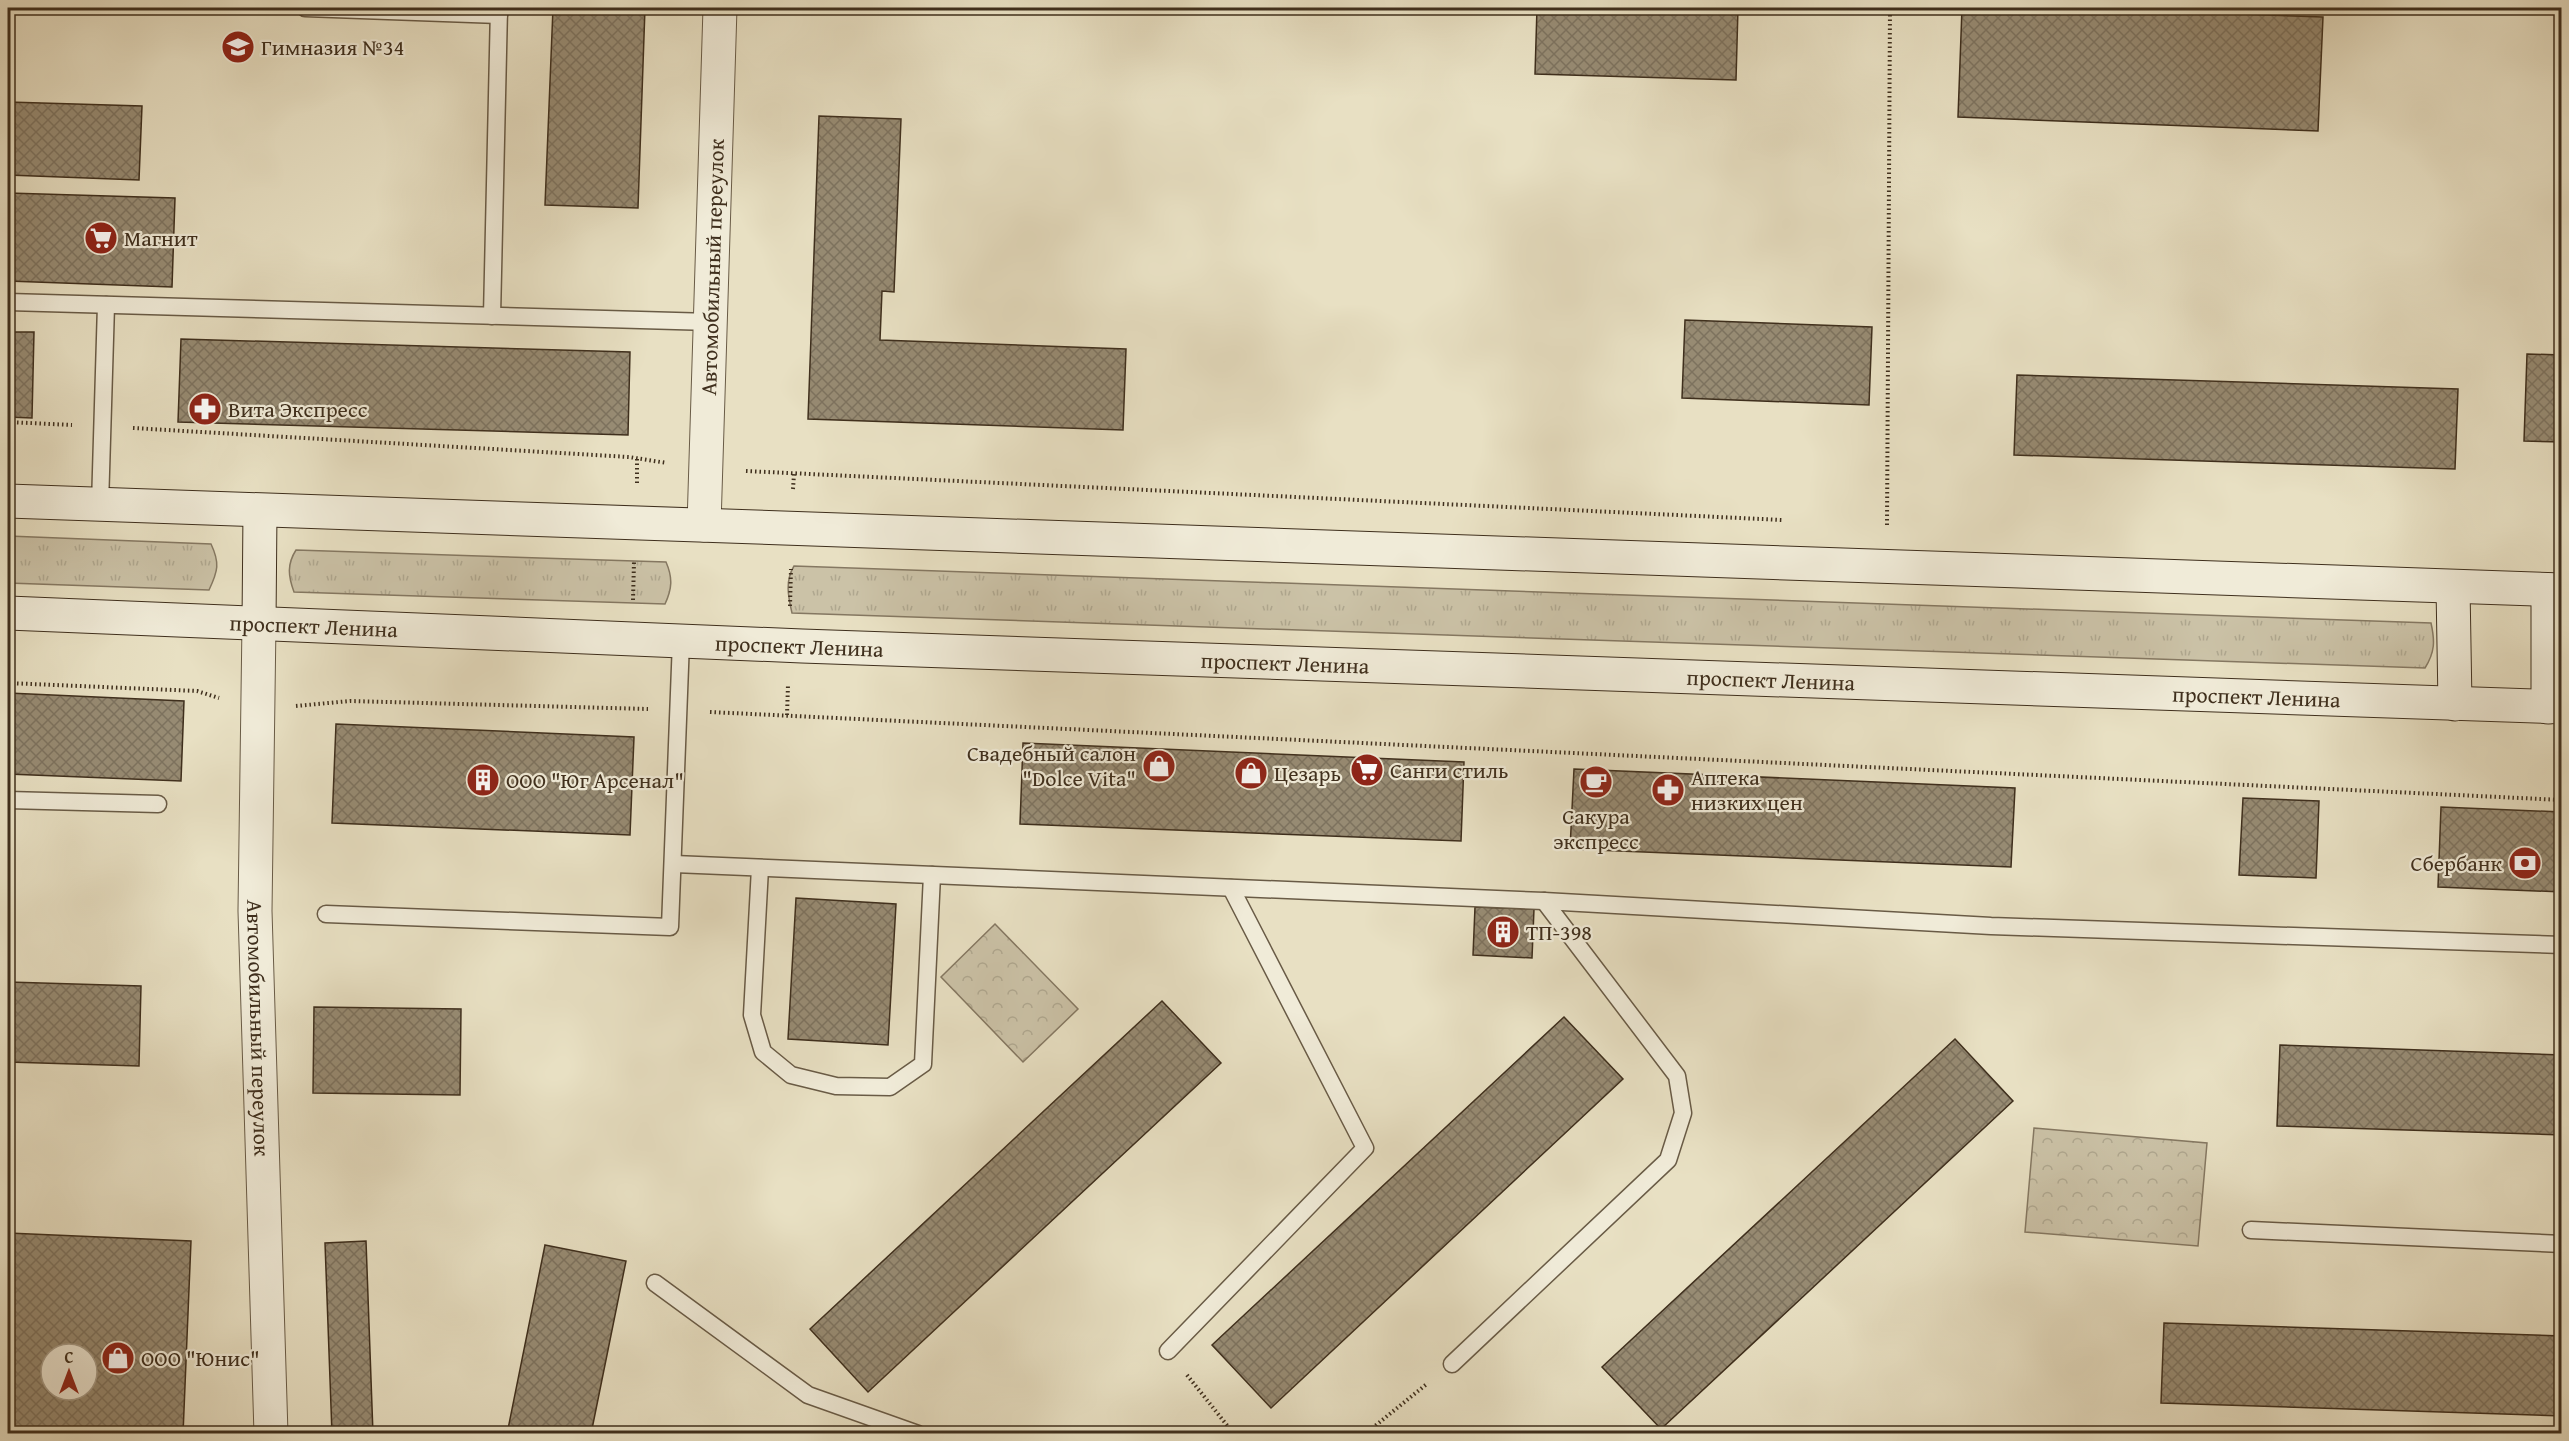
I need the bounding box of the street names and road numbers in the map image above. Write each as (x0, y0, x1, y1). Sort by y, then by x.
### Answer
street label: Автомобильный переулок (692, 138, 732, 396)
street label: проспект Ленина (229, 606, 399, 645)
street label: проспект Ленина (714, 626, 885, 665)
street label: проспект Ленина (1200, 644, 1370, 682)
street label: проспект Ленина (1686, 661, 1856, 699)
street label: проспект Ленина (2172, 678, 2342, 715)
street label: Автомобильный переулок (239, 899, 279, 1157)

